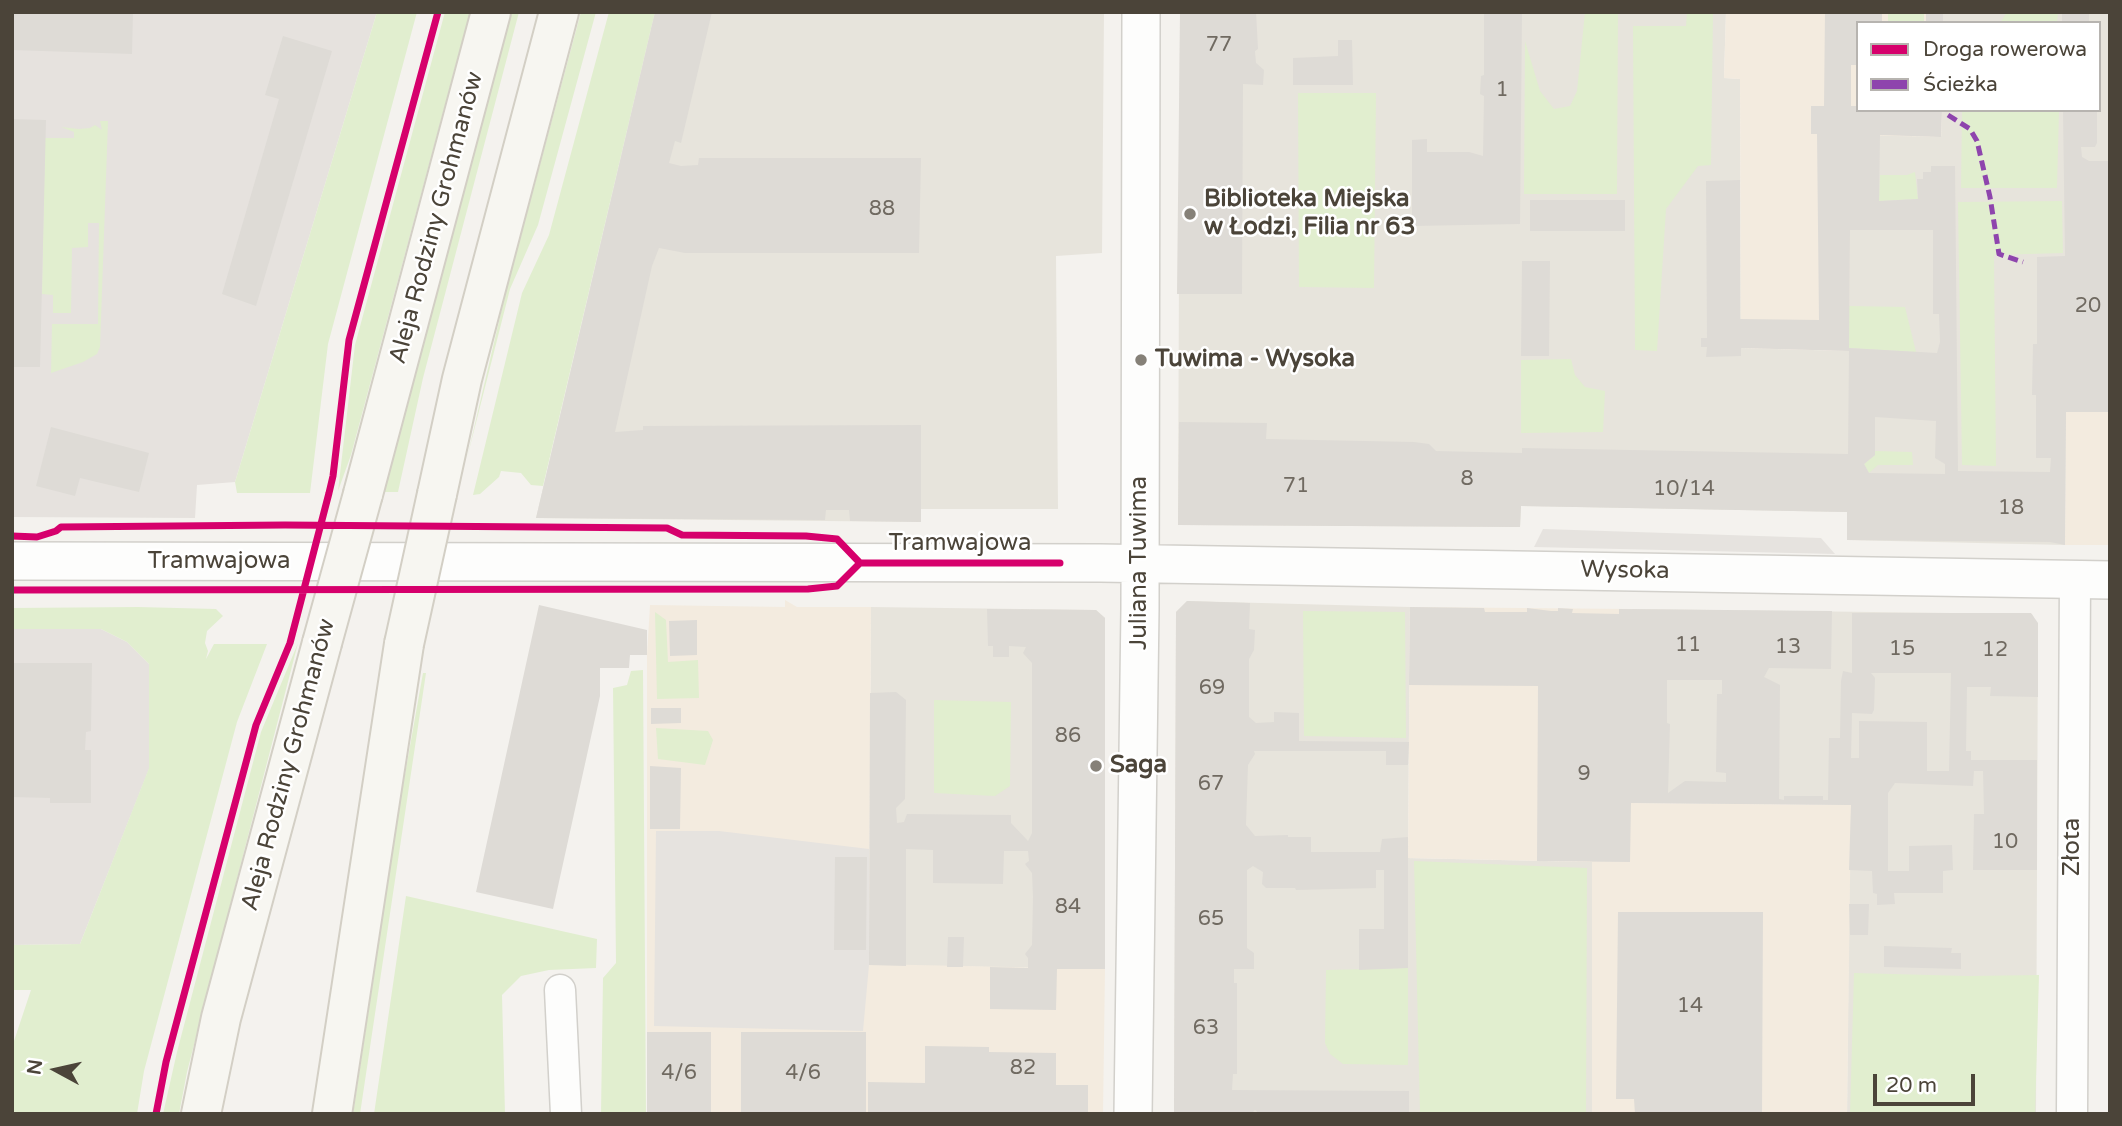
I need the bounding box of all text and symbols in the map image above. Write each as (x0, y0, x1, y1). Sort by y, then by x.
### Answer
legend (1856, 21, 2101, 112)
house number: 77 (1206, 32, 1232, 58)
text: Droga rowerowa (1923, 37, 2087, 62)
street label: Aleja Rodziny Grohmanów (384, 69, 490, 367)
text: Ścieżka (1923, 72, 1998, 97)
house number: 1 (1495, 77, 1509, 103)
place label: Biblioteka Miejska w Łodzi, Filia nr 63 (1204, 186, 1416, 242)
house number: 88 (869, 196, 895, 222)
marker: Biblioteka Miejska w Łodzi, Filia nr 63 (1182, 206, 1198, 222)
house number: 20 (2075, 293, 2101, 319)
place label: Tuwima - Wysoka (1155, 346, 1355, 374)
marker: Tuwima - Wysoka (1133, 352, 1149, 368)
house number: 8 (1460, 466, 1474, 492)
house number: 71 (1283, 473, 1309, 499)
street label: Juliana Tuwima (1126, 476, 1154, 650)
house number: 10/14 (1653, 476, 1715, 502)
house number: 18 (1998, 495, 2024, 521)
street label: Tramwajowa (889, 530, 1031, 558)
street label: Tramwajowa (148, 548, 290, 576)
street label: Wysoka (1580, 556, 1670, 586)
street label: Aleja Rodziny Grohmanów (236, 616, 342, 914)
house number: 11 (1675, 632, 1701, 658)
house number: 13 (1775, 634, 1801, 660)
house number: 15 (1889, 636, 1915, 662)
house number: 12 (1982, 637, 2008, 663)
house number: 69 (1199, 675, 1225, 701)
house number: 86 (1055, 723, 1081, 749)
place label: Saga (1110, 752, 1167, 780)
marker: Saga (1088, 758, 1104, 774)
house number: 9 (1577, 761, 1591, 787)
house number: 67 (1198, 771, 1224, 797)
street label: Złota (2059, 818, 2087, 876)
house number: 10 (1992, 829, 2018, 855)
house number: 84 (1055, 894, 1081, 920)
house number: 65 (1198, 906, 1224, 932)
house number: 14 (1677, 993, 1703, 1019)
house number: 63 (1193, 1015, 1219, 1041)
north arrow (21, 1035, 91, 1105)
house number: 82 (1010, 1055, 1036, 1081)
text: N (23, 1058, 47, 1076)
house number: 4/6 (661, 1060, 697, 1086)
house number: 4/6 (785, 1060, 821, 1086)
scale bar (1877, 1060, 1979, 1104)
text: 20 m (1886, 1073, 1937, 1098)

